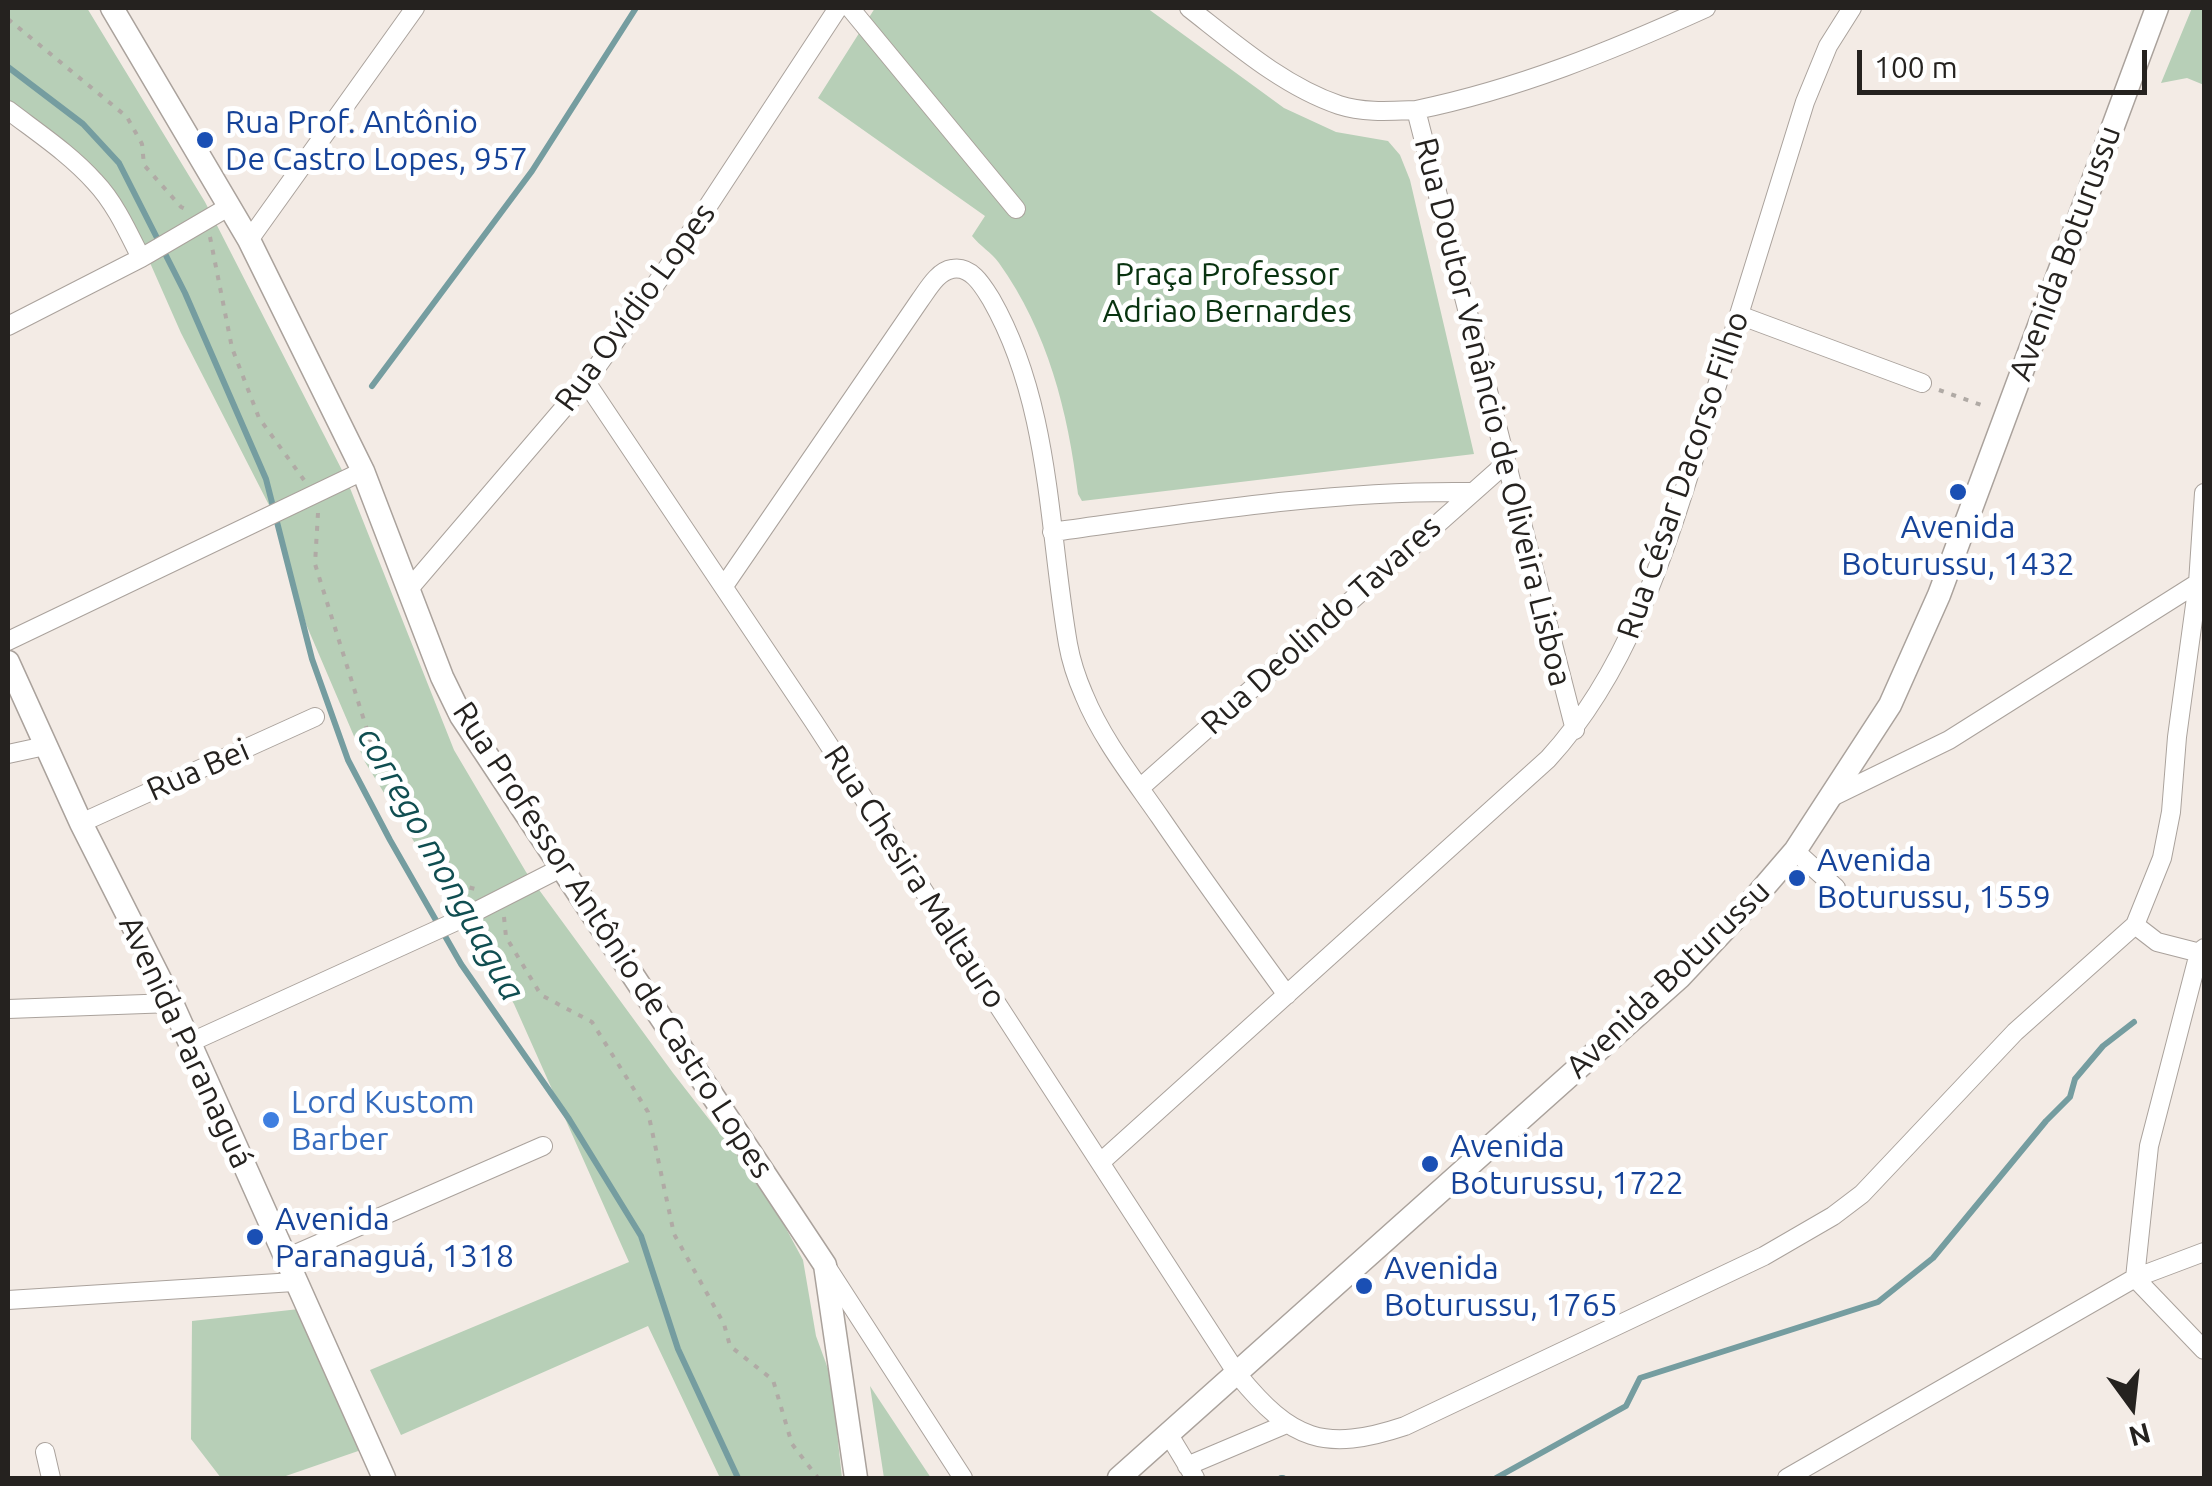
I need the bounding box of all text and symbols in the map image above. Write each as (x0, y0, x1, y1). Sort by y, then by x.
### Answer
scale bar (1862, 30, 2152, 92)
text: 100 m (1874, 50, 1958, 84)
place label: Rua Prof. Antônio De Castro Lopes, 957 (225, 103, 528, 178)
street label: Avenida Boturussu (2001, 120, 2129, 386)
marker: Rua Prof. Antônio De Castro Lopes, 957 (194, 129, 216, 151)
street label: Rua Doutor Venâncio de Oliveira Lisboa (1406, 134, 1580, 690)
street label: Rua Ovídio Lopes (547, 195, 723, 419)
park label: Praça Professor Adriao Bernardes (1102, 255, 1352, 330)
street label: Rua César Dacorso Filho (1609, 306, 1757, 644)
marker: Avenida Boturussu, 1432 (1947, 481, 1969, 503)
street label: Rua Deolindo Tavares (1193, 507, 1449, 743)
place label: Avenida Boturussu, 1432 (1841, 508, 2075, 583)
street label: Rua Professor Antônio de Castro Lopes (444, 695, 782, 1185)
water label: corrego monguagua (348, 720, 534, 1008)
street label: Rua Bei (141, 731, 255, 809)
street label: Rua Chesira Maltauro (816, 738, 1014, 1016)
place label: Avenida Boturussu, 1559 (1817, 841, 2051, 916)
marker: Avenida Boturussu, 1559 (1786, 867, 1808, 889)
street label: Avenida Boturussu (1558, 872, 1778, 1086)
street label: Avenida Paranaguá (111, 910, 261, 1174)
place label: Lord Kustom Barber (291, 1083, 475, 1158)
marker: Lord Kustom Barber (260, 1109, 282, 1131)
place label: Avenida Boturussu, 1722 (1450, 1127, 1684, 1202)
marker: Avenida Boturussu, 1722 (1419, 1153, 1441, 1175)
place label: Avenida Paranaguá, 1318 (275, 1200, 514, 1275)
marker: Avenida Paranaguá, 1318 (244, 1226, 266, 1248)
place label: Avenida Boturussu, 1765 (1384, 1249, 1618, 1324)
marker: Avenida Boturussu, 1765 (1353, 1275, 1375, 1297)
north arrow (2082, 1356, 2182, 1456)
text: N (2126, 1418, 2154, 1453)

